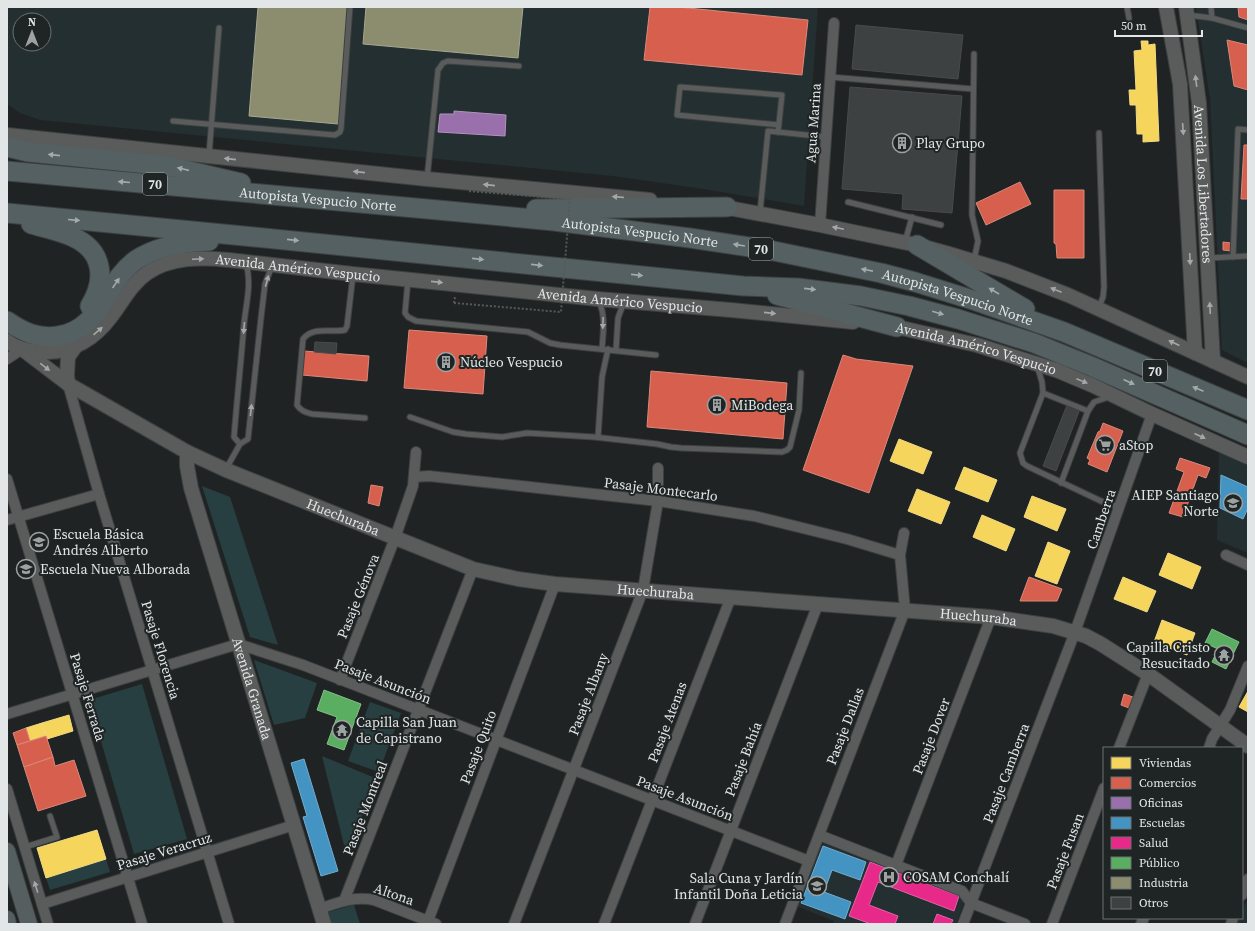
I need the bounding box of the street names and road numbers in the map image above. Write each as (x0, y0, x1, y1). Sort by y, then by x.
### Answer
street label: Agua Marina (800, 81, 826, 164)
street label: Avenida Los Libertadores (1189, 104, 1218, 264)
road number: 70 (143, 173, 167, 195)
street label: Autopista Vespucio Norte (238, 182, 397, 216)
street label: Autopista Vespucio Norte (561, 212, 720, 252)
road number: 70 (749, 238, 773, 260)
street label: Avenida Américo Vespucio (215, 249, 382, 287)
street label: Autopista Vespucio Norte (880, 264, 1036, 330)
street label: Avenida Américo Vespucio (536, 283, 704, 318)
street label: Avenida Américo Vespucio (894, 317, 1059, 380)
road number: 70 (1143, 360, 1167, 382)
street label: Pasaje Montecarlo (603, 472, 719, 506)
street label: Camberra (1081, 485, 1121, 552)
street label: Huechuraba (304, 493, 384, 541)
street label: Pasaje Génova (332, 550, 384, 641)
street label: Huechuraba (616, 579, 696, 605)
street label: Pasaje Florencia (136, 598, 186, 703)
street label: Huechuraba (939, 603, 1019, 631)
street label: Avenida Granada (227, 635, 277, 743)
street label: Pasaje Albany (563, 649, 613, 738)
street label: Pasaje Ferrada (65, 650, 111, 744)
street label: Pasaje Asunción (332, 653, 435, 709)
street label: Pasaje Atenas (642, 679, 692, 765)
street label: Pasaje Dallas (821, 684, 869, 768)
street label: Pasaje Dover (907, 695, 955, 777)
street label: Pasaje Quito (455, 707, 501, 787)
street label: Pasaje Bahía (720, 718, 767, 799)
street label: Pasaje Camberra (978, 719, 1035, 826)
street label: Pasaje Montreal (338, 758, 392, 858)
street label: Pasaje Asunción (634, 770, 737, 826)
street label: Pasaje Fusan (1041, 809, 1089, 892)
street label: Pasaje Veracruz (114, 827, 214, 875)
street label: Altona (371, 878, 418, 910)

